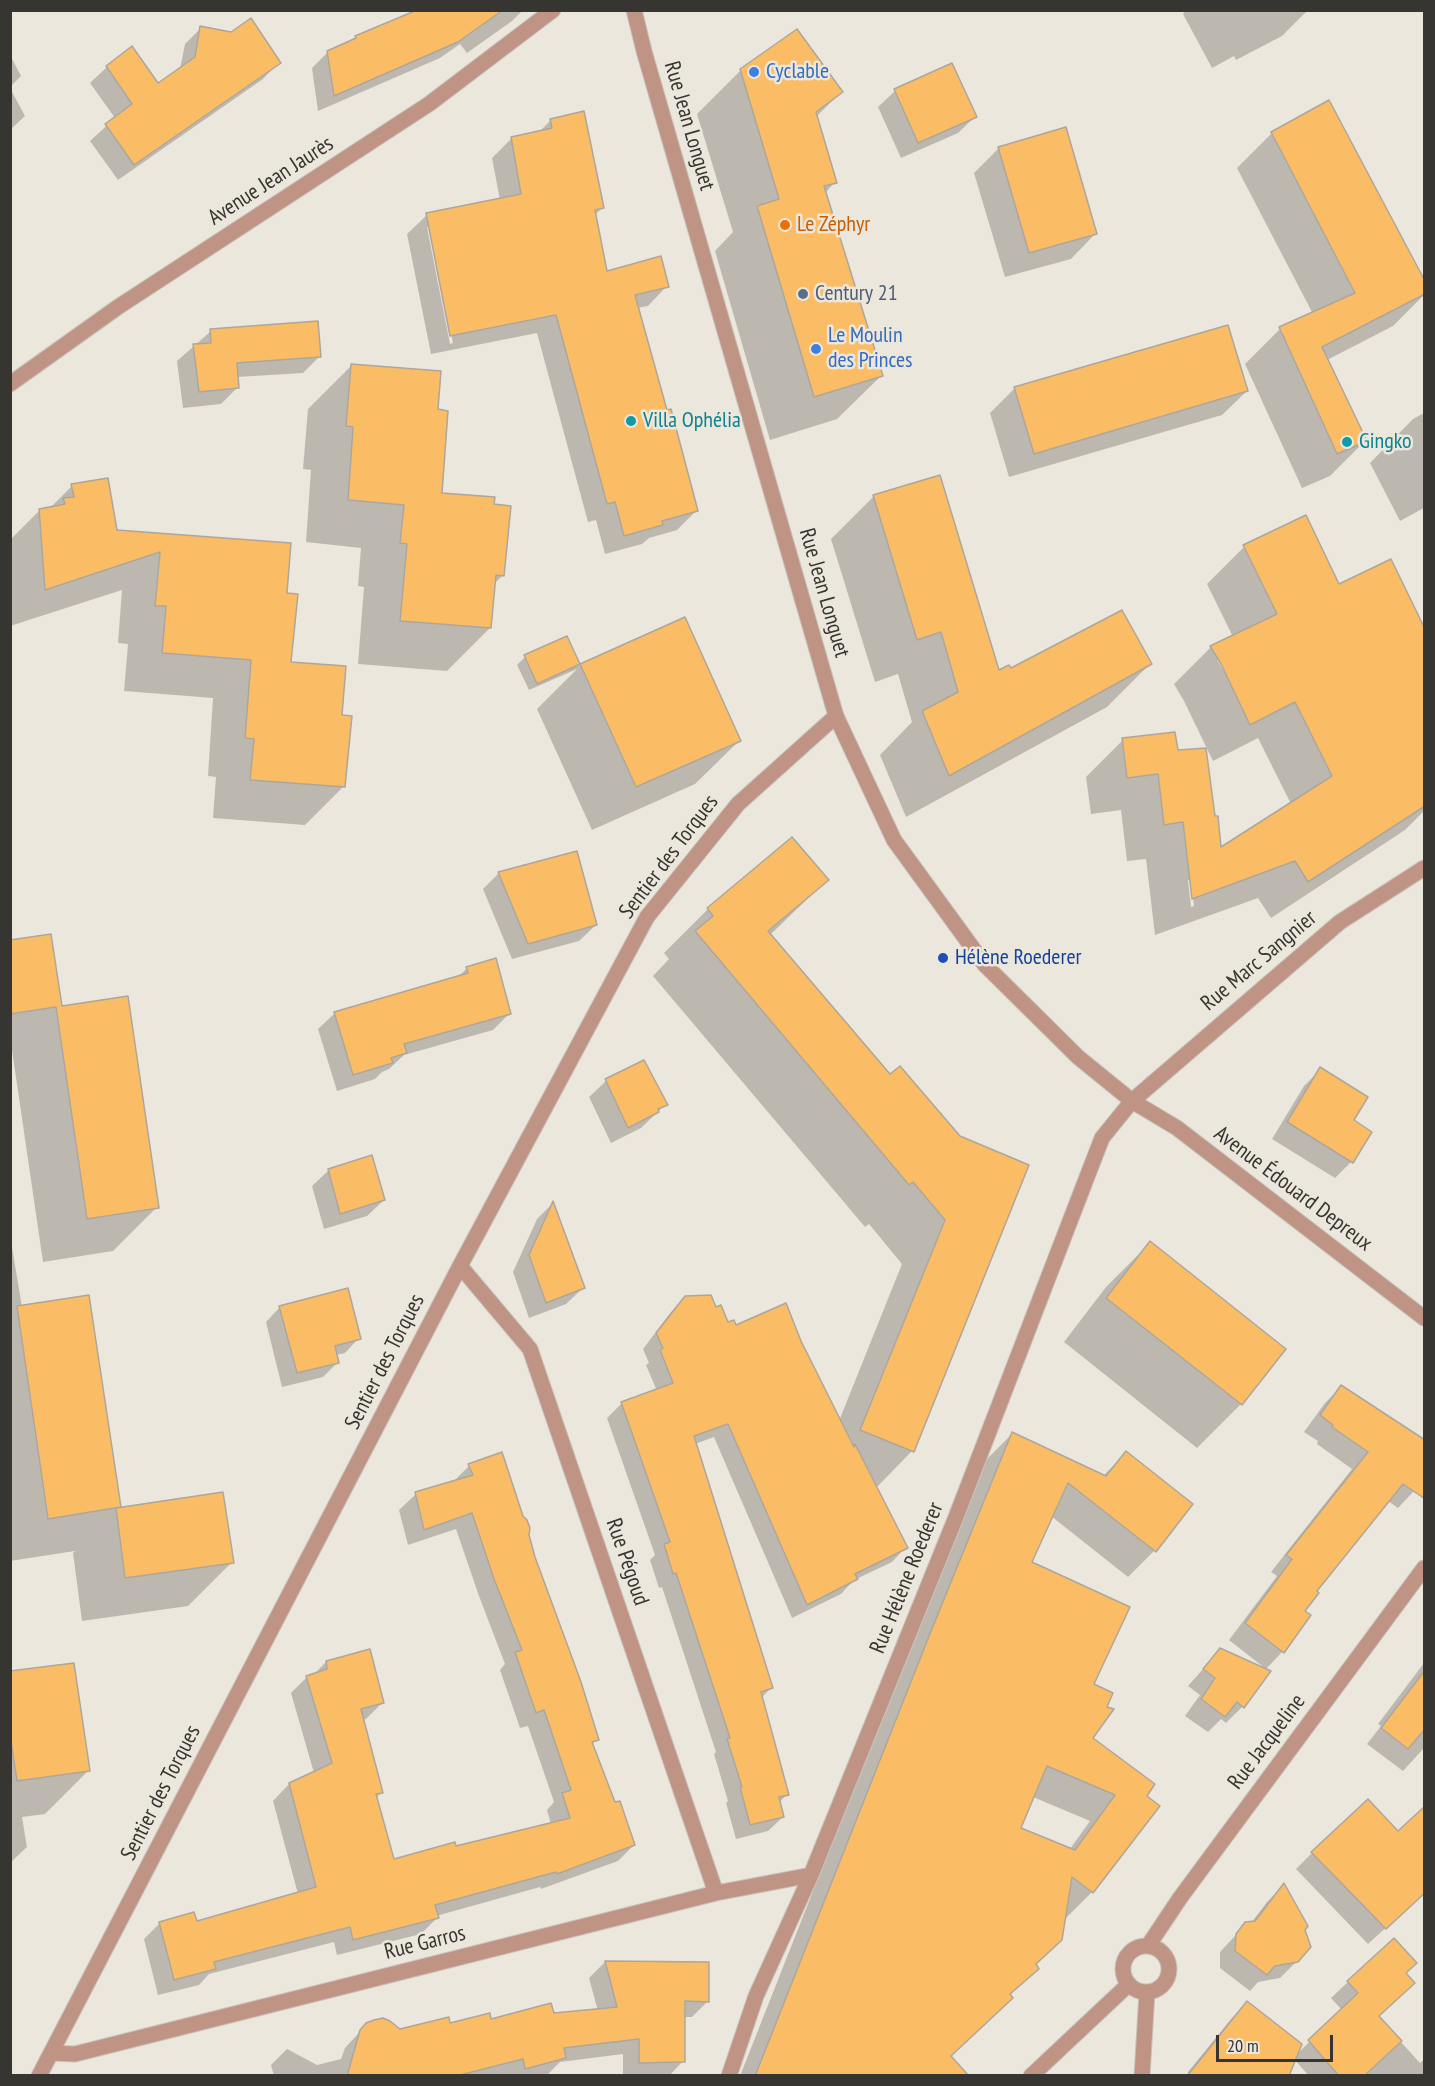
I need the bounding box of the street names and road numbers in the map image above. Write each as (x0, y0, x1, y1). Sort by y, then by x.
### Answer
street label: Rue Jean Longuet (658, 58, 720, 194)
street label: Avenue Jean Jaurès (203, 131, 339, 231)
street label: Rue Jean Longuet (793, 525, 855, 661)
street label: Sentier des Torques (614, 790, 724, 924)
street label: Rue Marc Sangnier (1196, 905, 1322, 1017)
street label: Avenue Édouard Depreux (1209, 1121, 1377, 1257)
street label: Sentier des Torques (340, 1290, 430, 1434)
street label: Rue Hélène Roederer (865, 1499, 949, 1657)
street label: Rue Pégoud (600, 1515, 654, 1609)
street label: Rue Jacqueline (1223, 1689, 1311, 1795)
street label: Sentier des Torques (116, 1721, 206, 1865)
street label: Rue Garros (382, 1920, 468, 1966)

